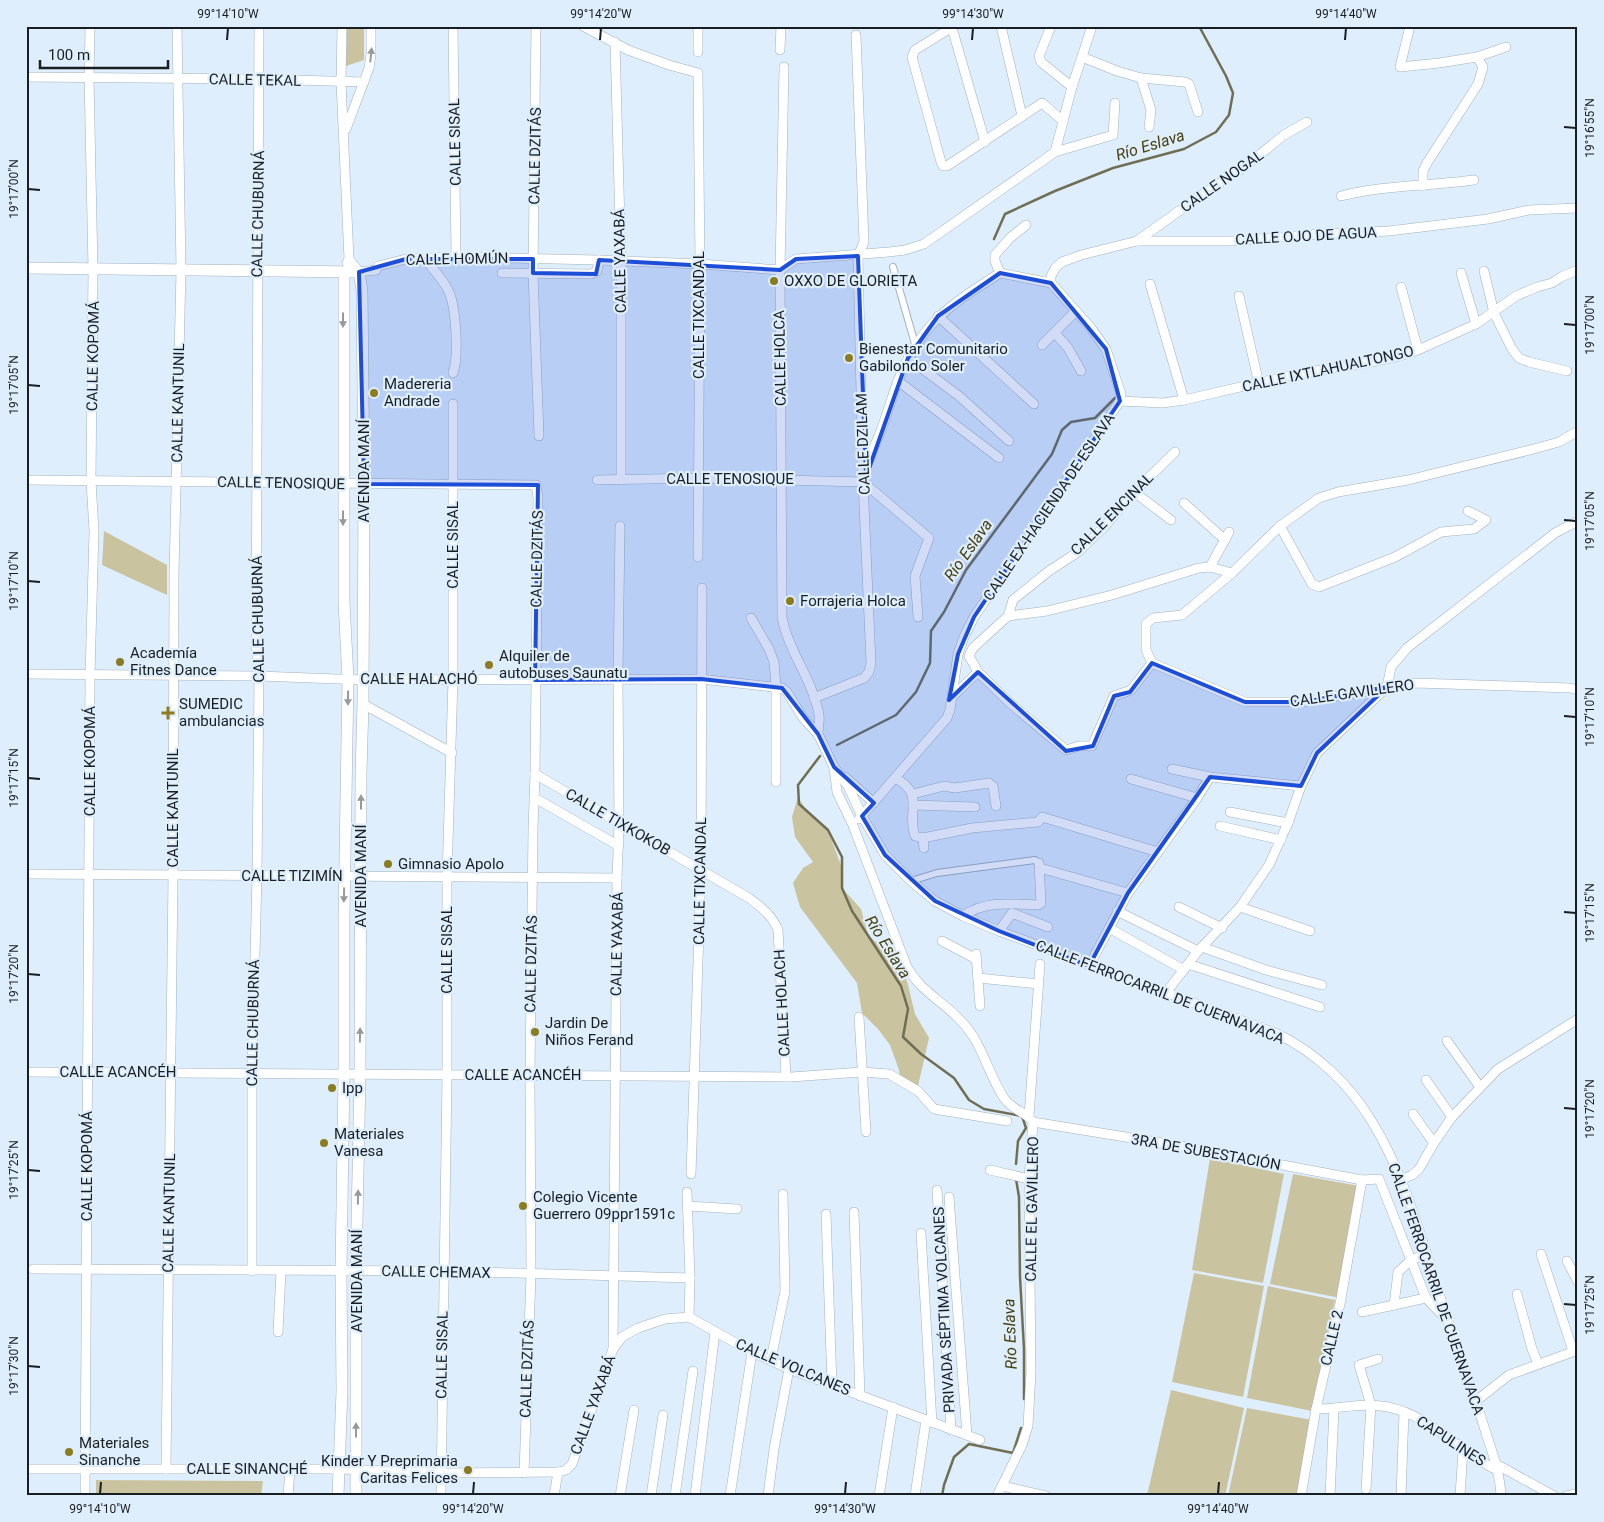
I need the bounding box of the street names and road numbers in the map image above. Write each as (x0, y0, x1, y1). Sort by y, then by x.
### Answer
street label: CALLE TEKAL (209, 70, 301, 90)
street label: CALLE SISAL (445, 98, 465, 186)
street label: CALLE DZITÁS (525, 107, 545, 205)
street label: CALLE NOGAL (1177, 146, 1267, 216)
street label: CALLE CHUBURNÁ (248, 150, 268, 278)
street label: CALLE YAXABÁ (610, 208, 630, 313)
street label: CALLE OJO DE AGUA (1235, 223, 1378, 249)
street label: CALLE HOMÚN (406, 249, 508, 269)
street label: CALLE TIXCANDAL (690, 251, 708, 379)
street label: CALLE KOPOMÁ (83, 301, 103, 411)
street label: CALLE HOLCA (770, 310, 790, 406)
street label: CALLE IXTLAHUALTONGO (1241, 342, 1415, 396)
street label: CALLE KANTUNIL (168, 343, 188, 463)
street label: CALLE DZILAM (852, 393, 874, 495)
street label: CALLE EX-HACIENDA DE ESLAVA (979, 410, 1119, 604)
street label: AVENIDA MANÍ (355, 419, 373, 523)
street label: CALLE ENCINAL (1067, 469, 1157, 559)
street label: CALLE TENOSIQUE (666, 470, 794, 488)
street label: CALLE TENOSIQUE (217, 473, 345, 493)
street label: CALLE SISAL (444, 501, 462, 589)
street label: CALLE DZITÁS (527, 510, 547, 608)
street label: CALLE CHUBURNÁ (248, 555, 268, 683)
street label: CALLE HALACHÓ (360, 670, 478, 688)
street label: CALLE GAVILLERO (1289, 675, 1415, 711)
street label: CALLE KOPOMÁ (81, 706, 99, 816)
street label: CALLE KANTUNIL (164, 748, 182, 868)
street label: CALLE TIXKOKOB (562, 785, 674, 859)
street label: CALLE TIXCANDAL (690, 817, 710, 945)
street label: AVENIDA MANÍ (352, 824, 370, 928)
street label: CALLE TIZIMÍN (241, 867, 343, 885)
street label: CALLE YAXABÁ (607, 891, 627, 996)
street label: CALLE SISAL (438, 906, 456, 994)
street label: CALLE DZITÁS (521, 915, 541, 1013)
street label: CALLE FERROCARRIL DE CUERNAVACA (1033, 936, 1287, 1048)
street label: CALLE HOLACH (770, 949, 794, 1057)
street label: CALLE CHUBURNÁ (243, 959, 263, 1087)
street label: CALLE ACANCÉH (60, 1063, 176, 1081)
street label: CALLE ACANCÉH (465, 1066, 581, 1084)
street label: CALLE KOPOMÁ (78, 1111, 96, 1221)
street label: 3RA DE SUBESTACIÓN (1130, 1130, 1282, 1174)
street label: CALLE EL GAVILLERO (1022, 1136, 1042, 1282)
street label: CALLE KANTUNIL (159, 1153, 179, 1273)
street label: CALLE FERROCARRIL DE CUERNAVACA (1384, 1161, 1488, 1417)
street label: PRIVADA SÉPTIMA VOLCANES (930, 1206, 958, 1414)
street label: AVENIDA MANÍ (348, 1229, 366, 1333)
street label: CALLE CHEMAX (381, 1262, 491, 1282)
street label: CALLE 2 (1317, 1309, 1347, 1367)
street label: CALLE SISAL (432, 1311, 452, 1399)
street label: CALLE DZITÁS (516, 1320, 538, 1418)
street label: CALLE VOLCANES (733, 1335, 853, 1399)
street label: CALLE YAXABÁ (567, 1353, 619, 1457)
street label: CAPULINES (1413, 1412, 1489, 1470)
street label: CALLE SINANCHÉ (186, 1460, 308, 1478)

